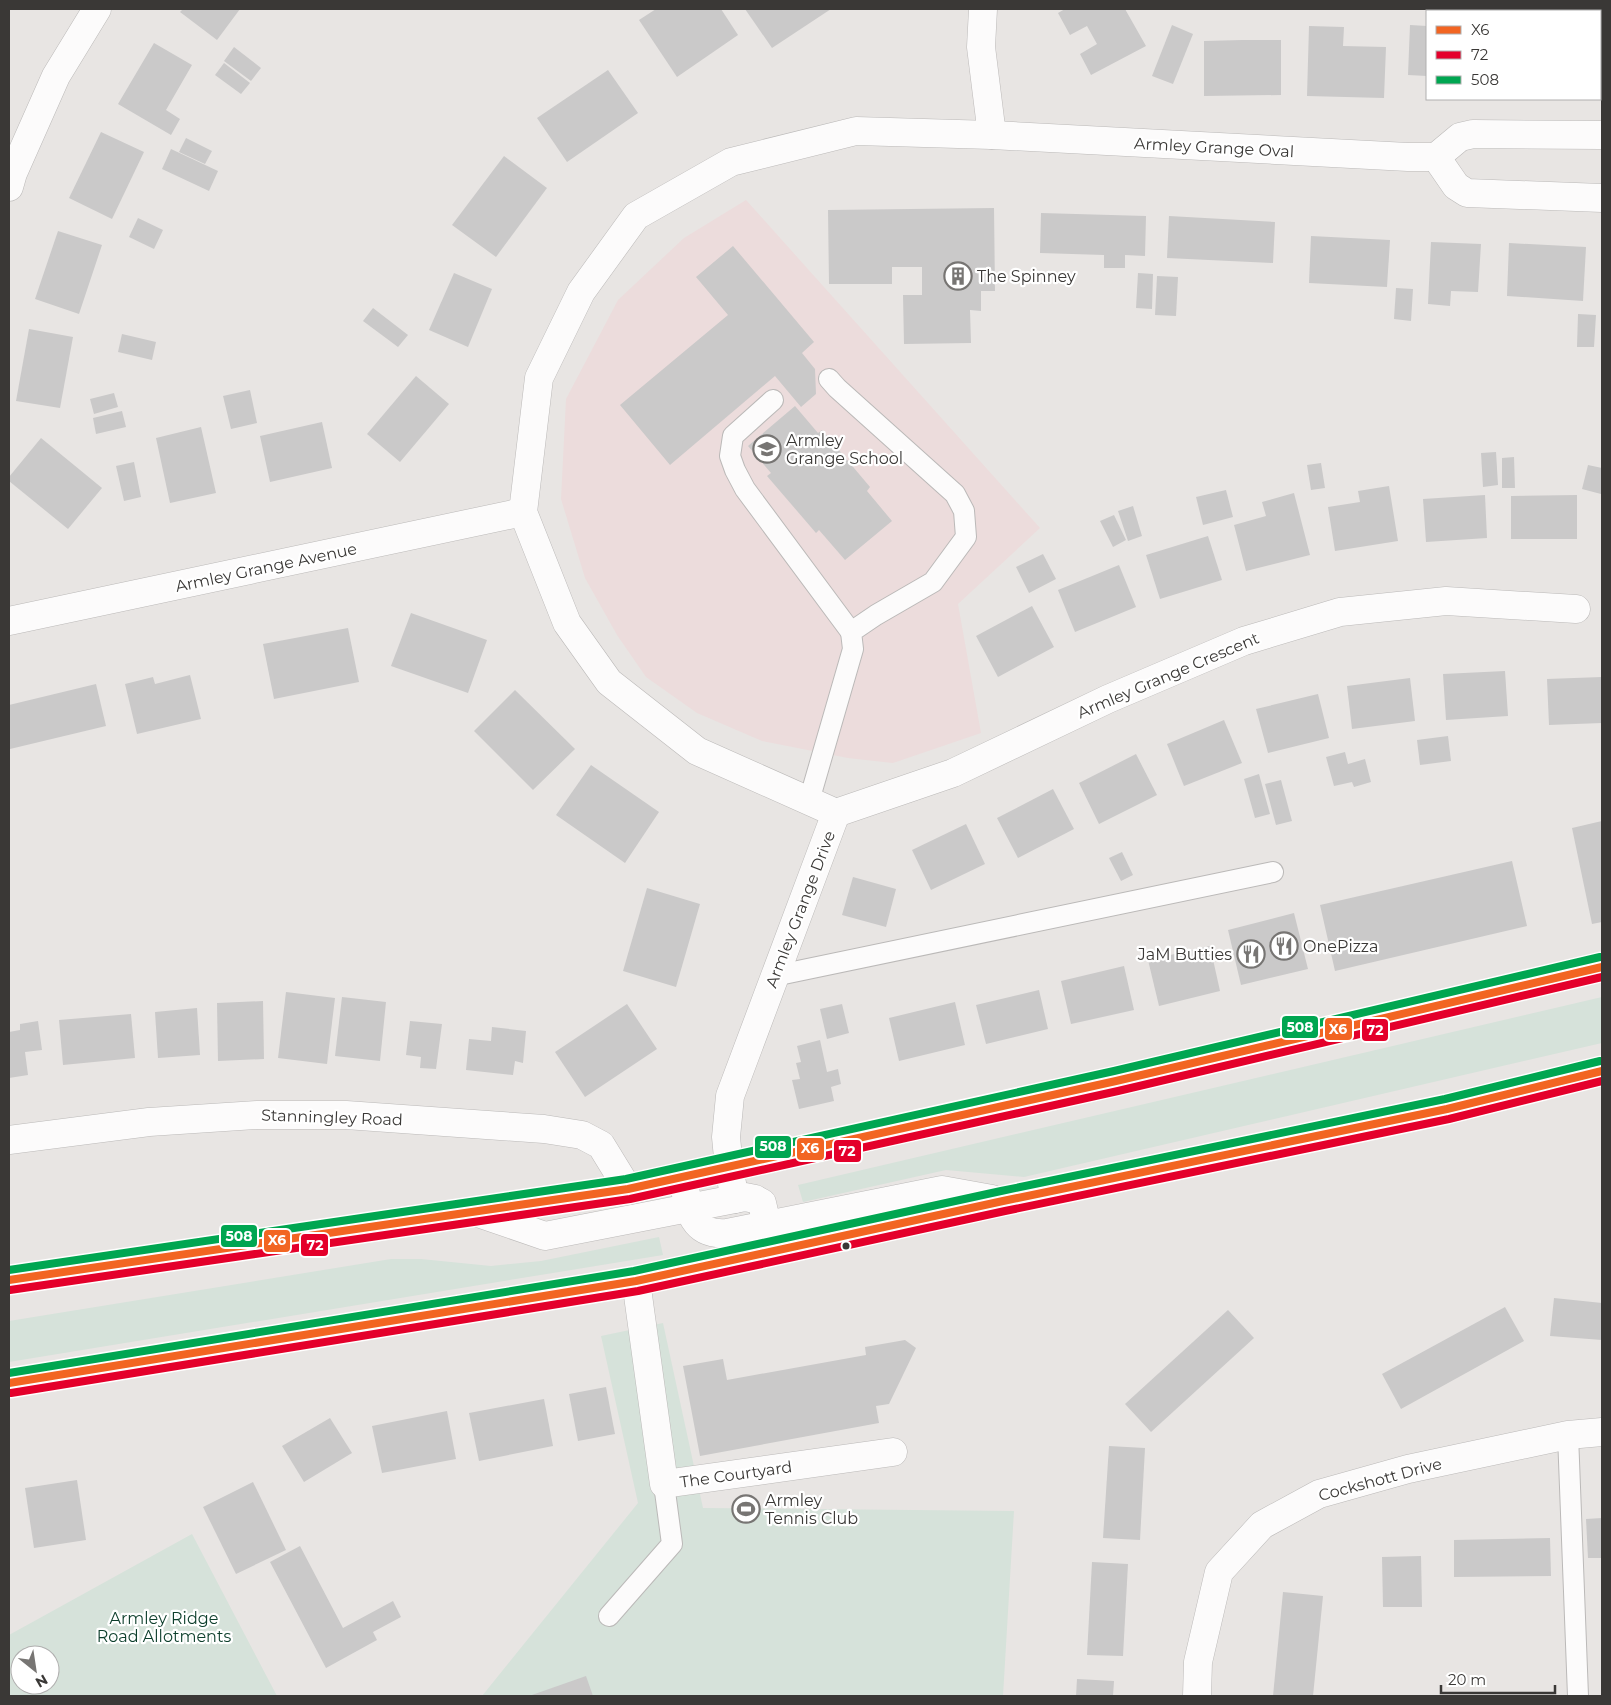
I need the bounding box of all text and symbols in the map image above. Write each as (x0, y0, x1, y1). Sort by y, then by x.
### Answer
legend (1426, 10, 1601, 100)
text: X6 (1471, 20, 1490, 39)
text: 72 (1471, 45, 1488, 64)
text: 508 (1471, 70, 1499, 89)
street label: Armley Grange Oval (1133, 134, 1294, 161)
building icon: The Spinney (943, 261, 973, 291)
place label: The Spinney (977, 267, 1076, 286)
place label: Armley Grange School (786, 431, 903, 468)
school or university icon: Armley Grange School (752, 434, 782, 464)
street label: Armley Grange Avenue (174, 539, 359, 596)
street label: Armley Grange Crescent (1074, 628, 1262, 722)
street label: Armley Grange Drive (762, 828, 839, 990)
restaurant icon: OnePizza (1269, 931, 1299, 961)
place label: OnePizza (1303, 937, 1379, 956)
restaurant icon: JaM Butties (1236, 939, 1266, 969)
place label: JaM Butties (1137, 945, 1232, 964)
line badge: 508 (1281, 1015, 1319, 1039)
line badge: X6 (1324, 1017, 1353, 1041)
text: 508 (1286, 1018, 1314, 1036)
line badge: 72 (1361, 1018, 1389, 1042)
text: X6 (1329, 1020, 1347, 1038)
text: 72 (1367, 1021, 1383, 1039)
street label: Stanningley Road (261, 1106, 403, 1129)
line badge: 508 (754, 1135, 792, 1159)
text: 508 (759, 1137, 787, 1155)
line badge: X6 (796, 1137, 825, 1161)
text: X6 (801, 1139, 819, 1157)
line badge: 72 (833, 1139, 862, 1163)
text: 72 (839, 1142, 855, 1160)
line badge: 508 (220, 1224, 258, 1248)
text: 508 (225, 1227, 253, 1245)
line badge: X6 (263, 1229, 291, 1253)
text: X6 (268, 1231, 286, 1249)
line badge: 72 (300, 1233, 329, 1257)
text: 72 (307, 1236, 323, 1254)
unlabelled marker (841, 1241, 851, 1251)
street label: Cockshott Drive (1316, 1454, 1444, 1505)
street label: The Courtyard (679, 1457, 793, 1492)
place label: Armley Tennis Club (765, 1491, 858, 1528)
sports icon: Armley Tennis Club (731, 1494, 761, 1524)
park label: Armley Ridge Road Allotments (97, 1609, 231, 1646)
north arrow (10, 1645, 60, 1695)
scale bar (1441, 1662, 1555, 1694)
text: 20 m (1448, 1670, 1486, 1689)
text: N (32, 1671, 51, 1692)

